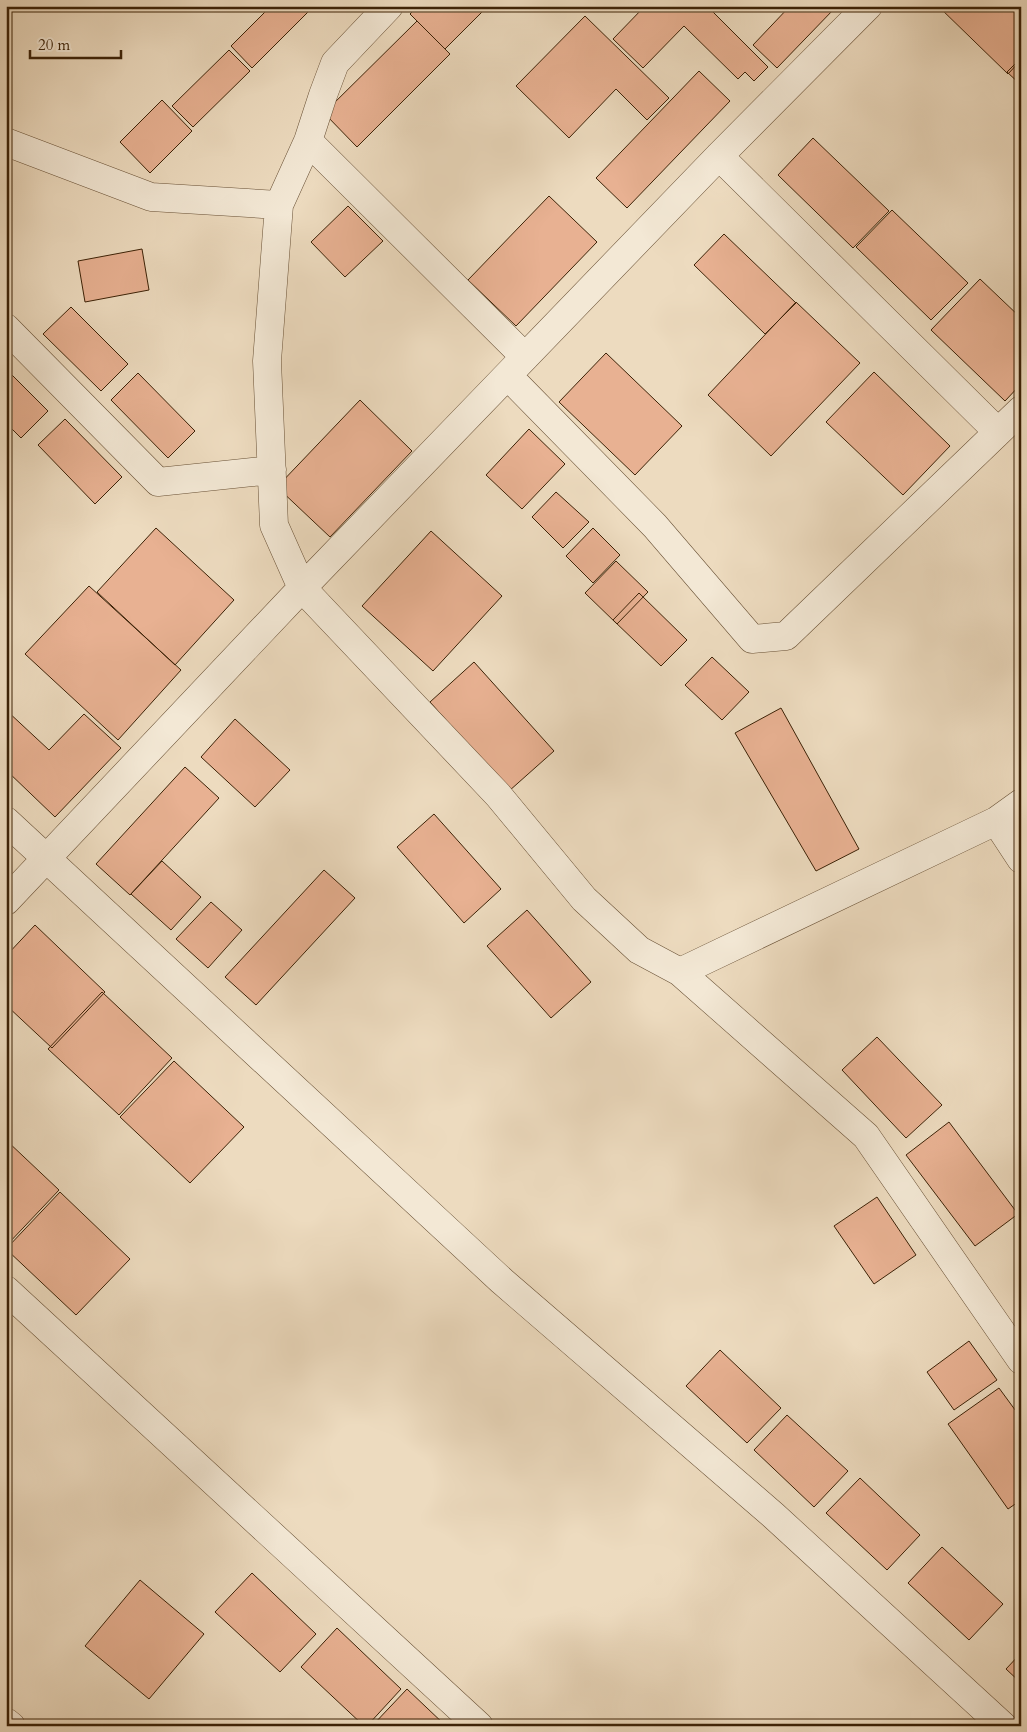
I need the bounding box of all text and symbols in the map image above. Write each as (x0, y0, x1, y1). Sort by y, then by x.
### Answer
scale bar (30, 28, 121, 60)
text: 20 m (38, 35, 70, 55)

